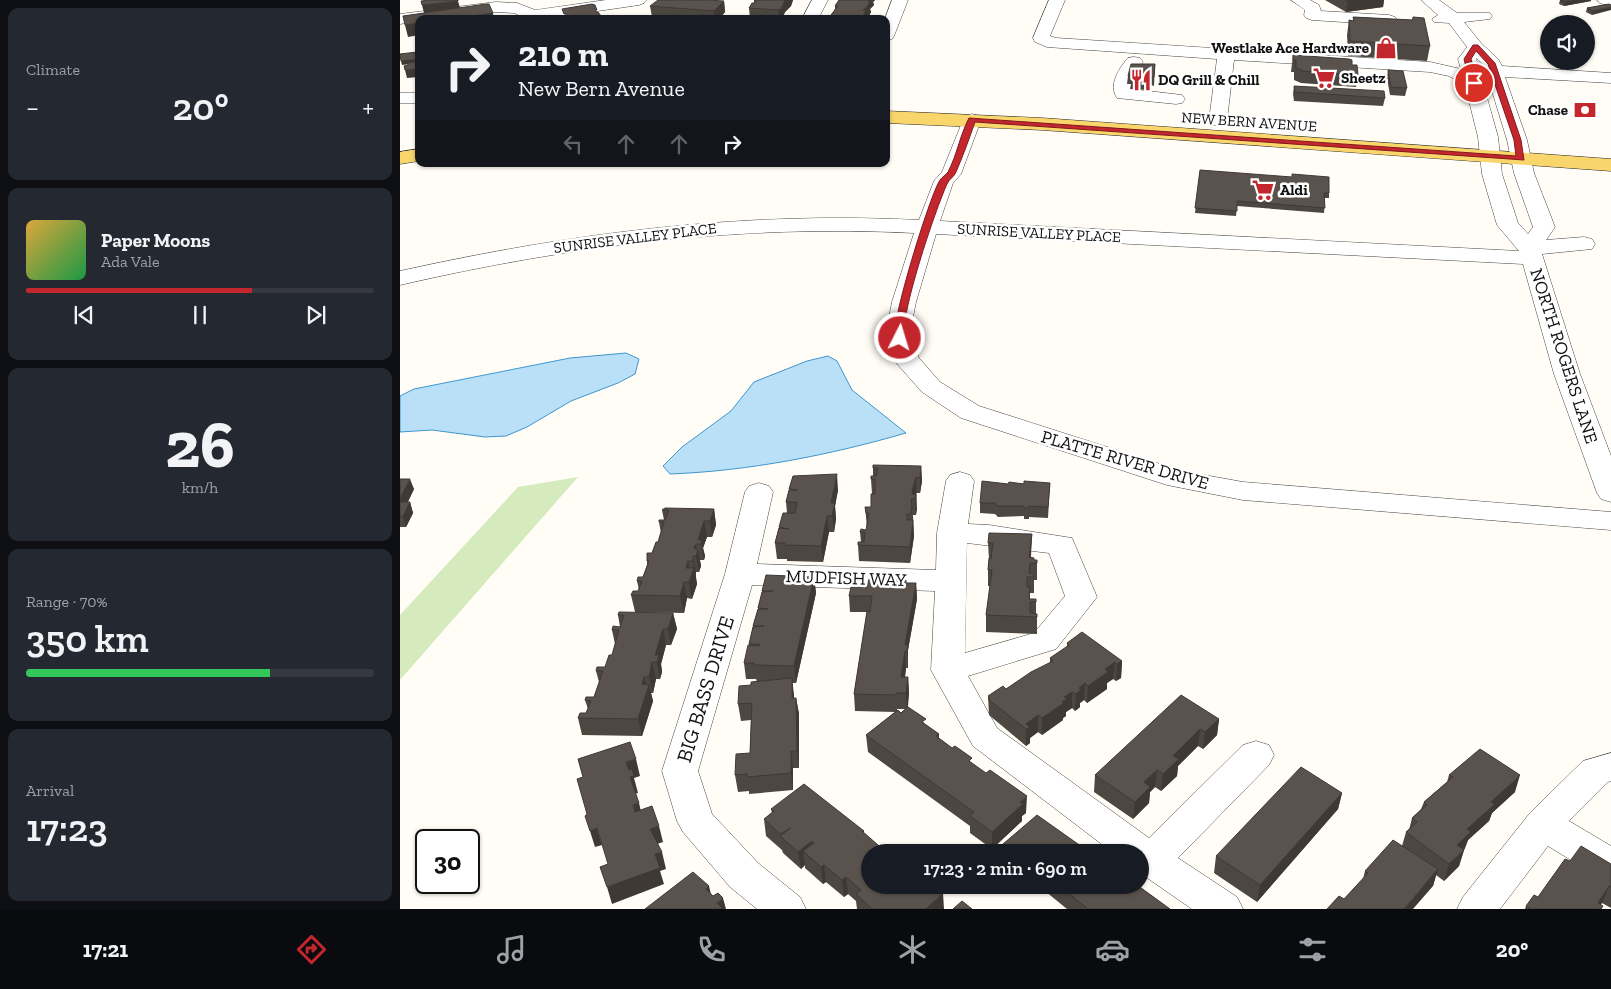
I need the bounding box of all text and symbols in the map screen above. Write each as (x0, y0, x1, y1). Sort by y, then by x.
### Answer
map controls (1540, 15, 1595, 70)
button: sound (1540, 15, 1595, 70)
text: 210 m (518, 33, 608, 75)
icon: right (435, 35, 500, 100)
shop icon: Westlake Ace Hardware (1373, 35, 1399, 61)
place label: Westlake Ace Hardware (1211, 39, 1369, 57)
text: Climate (26, 60, 80, 79)
pin (1453, 62, 1495, 104)
supermarket icon: Sheetz (1311, 65, 1337, 91)
restaurant icon: DQ Grill & Chill (1128, 67, 1154, 93)
place label: Sheetz (1341, 69, 1386, 87)
icon: arrive (1460, 69, 1488, 97)
place label: DQ Grill & Chill (1158, 71, 1259, 89)
text: New Bern Avenue (518, 75, 685, 102)
text: 20° (173, 84, 229, 130)
text: − (26, 91, 39, 124)
text: + (362, 91, 374, 124)
bank icon: Chase (1572, 97, 1598, 123)
place label: Chase (1528, 101, 1568, 119)
street label: NEW BERN AVENUE (1181, 108, 1318, 136)
icon: left (559, 130, 587, 158)
icon: ahead (612, 130, 640, 158)
icon: ahead (665, 130, 693, 158)
icon: right (718, 130, 746, 158)
supermarket icon: Aldi (1250, 177, 1276, 203)
place label: Aldi (1280, 181, 1308, 199)
street label: SUNRISE VALLEY PLACE (553, 219, 718, 257)
street label: SUNRISE VALLEY PLACE (957, 220, 1121, 246)
text: Paper Moons (101, 229, 210, 252)
text: Ada Vale (101, 252, 160, 271)
street label: NORTH ROGERS LANE (1525, 266, 1603, 446)
icon: previous (70, 301, 98, 329)
icon: pause (186, 301, 214, 329)
icon: next (302, 301, 330, 329)
position arrow (873, 311, 925, 363)
text: 26 (165, 406, 235, 484)
street label: PLATTE RIVER DRIVE (1039, 425, 1211, 495)
text: km/h (182, 478, 218, 497)
street label: MUDFISH WAY (785, 565, 907, 591)
text: Range · 70% (26, 592, 108, 611)
street label: BIG BASS DRIVE (671, 613, 739, 765)
text: 350 km (26, 616, 148, 662)
text: Arrival (26, 781, 74, 800)
text: 17:23 (26, 805, 108, 851)
speed limit sign: 30 (415, 829, 480, 894)
text: 17:23 · 2 min · 690 m (923, 857, 1087, 880)
icon: directions (294, 932, 329, 967)
icon: music (494, 932, 529, 967)
icon: phone (694, 932, 729, 967)
icon: climate (895, 932, 930, 967)
icon: car (1095, 932, 1130, 967)
icon: filters (1295, 932, 1330, 967)
text: 17:21 (83, 936, 128, 963)
text: 20° (1496, 936, 1528, 963)

